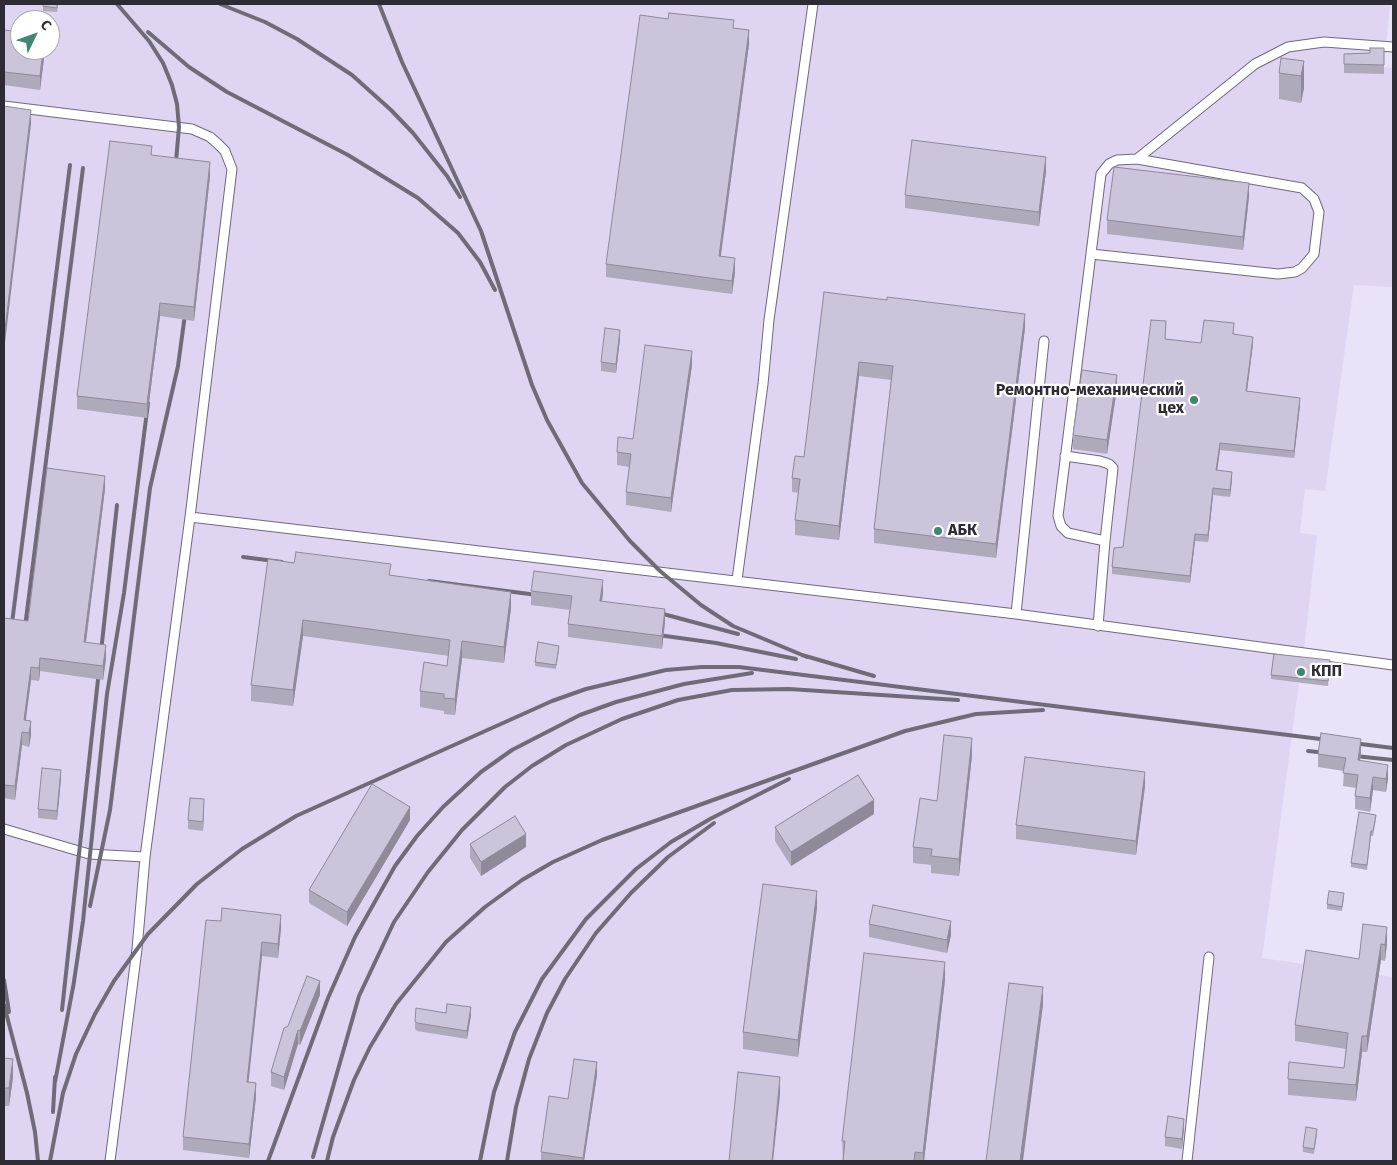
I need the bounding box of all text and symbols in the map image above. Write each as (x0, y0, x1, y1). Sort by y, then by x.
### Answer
north arrow (10, 10, 60, 60)
text: С (37, 17, 55, 34)
place label: Ремонтно-механический цех (996, 381, 1184, 419)
marker: Ремонтно-механический цех (1188, 394, 1200, 406)
place label: АБК (948, 521, 977, 541)
marker: АБК (932, 525, 944, 537)
place label: КПП (1311, 662, 1342, 682)
marker: КПП (1295, 666, 1307, 678)

